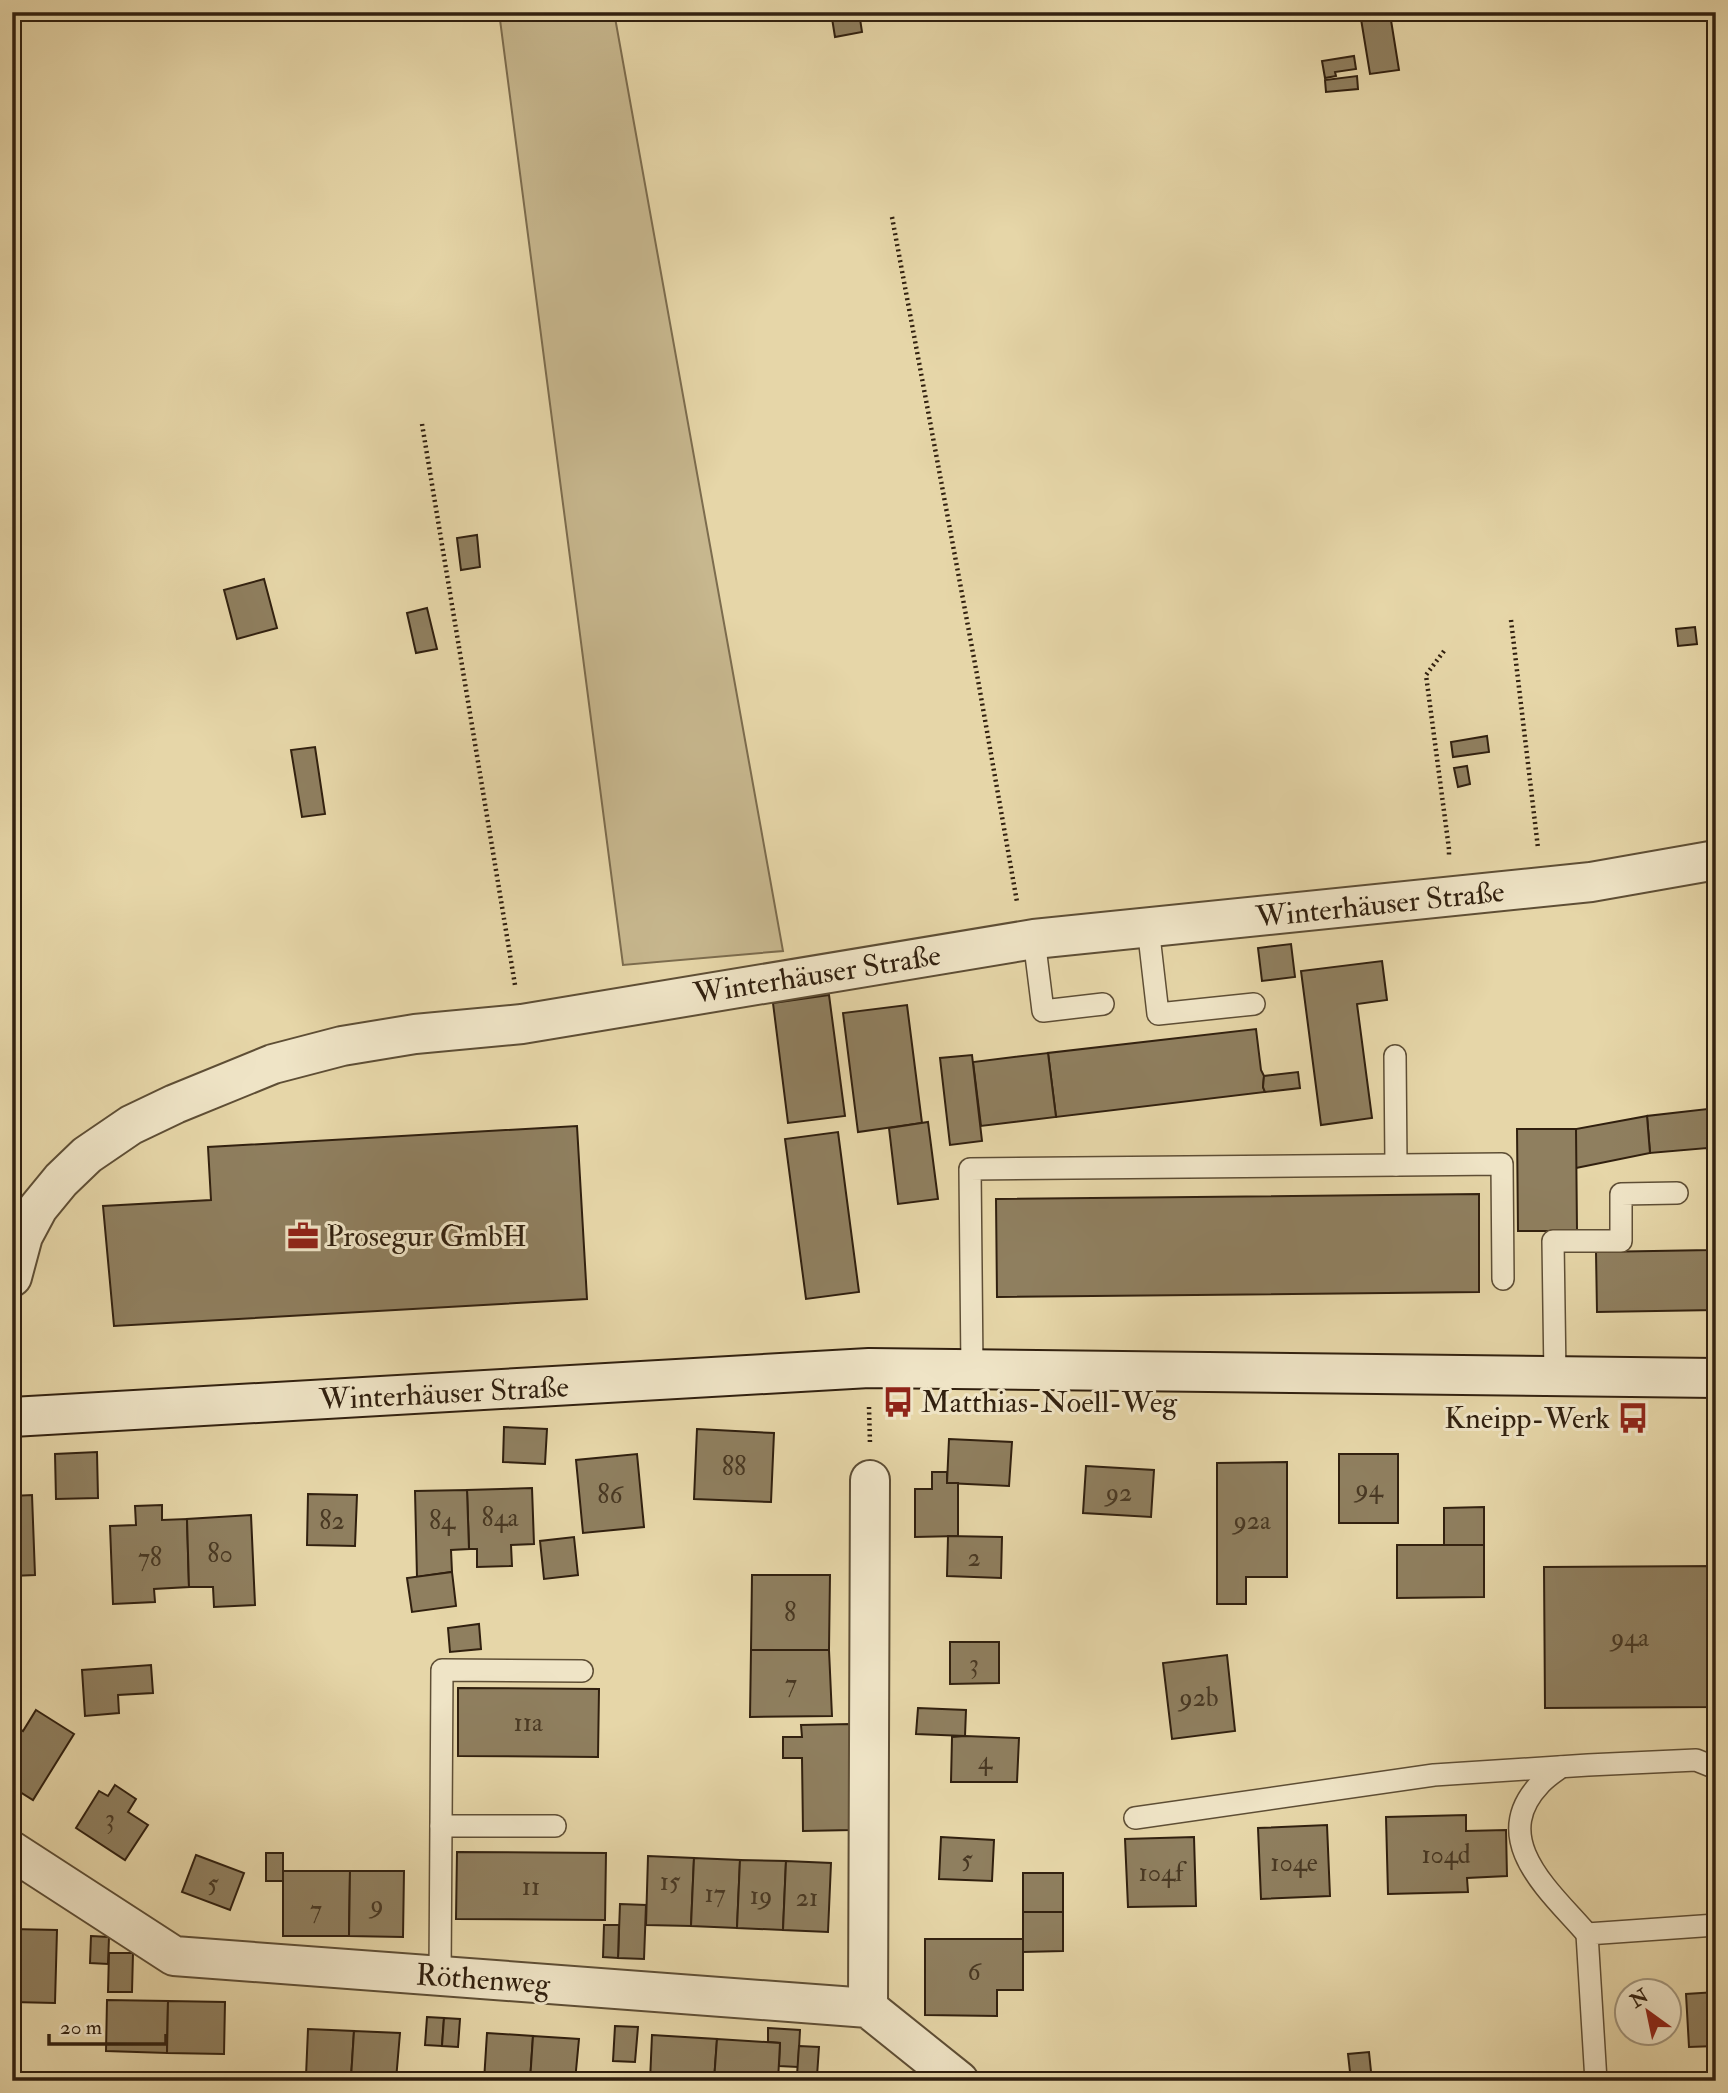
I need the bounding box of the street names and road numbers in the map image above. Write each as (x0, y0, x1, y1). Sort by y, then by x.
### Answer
street label: Winterhäuser Straße (1253, 873, 1506, 936)
street label: Winterhäuser Straße (690, 937, 943, 1012)
street label: Winterhäuser Straße (317, 1368, 570, 1419)
street label: Röthenweg (415, 1956, 552, 2003)

